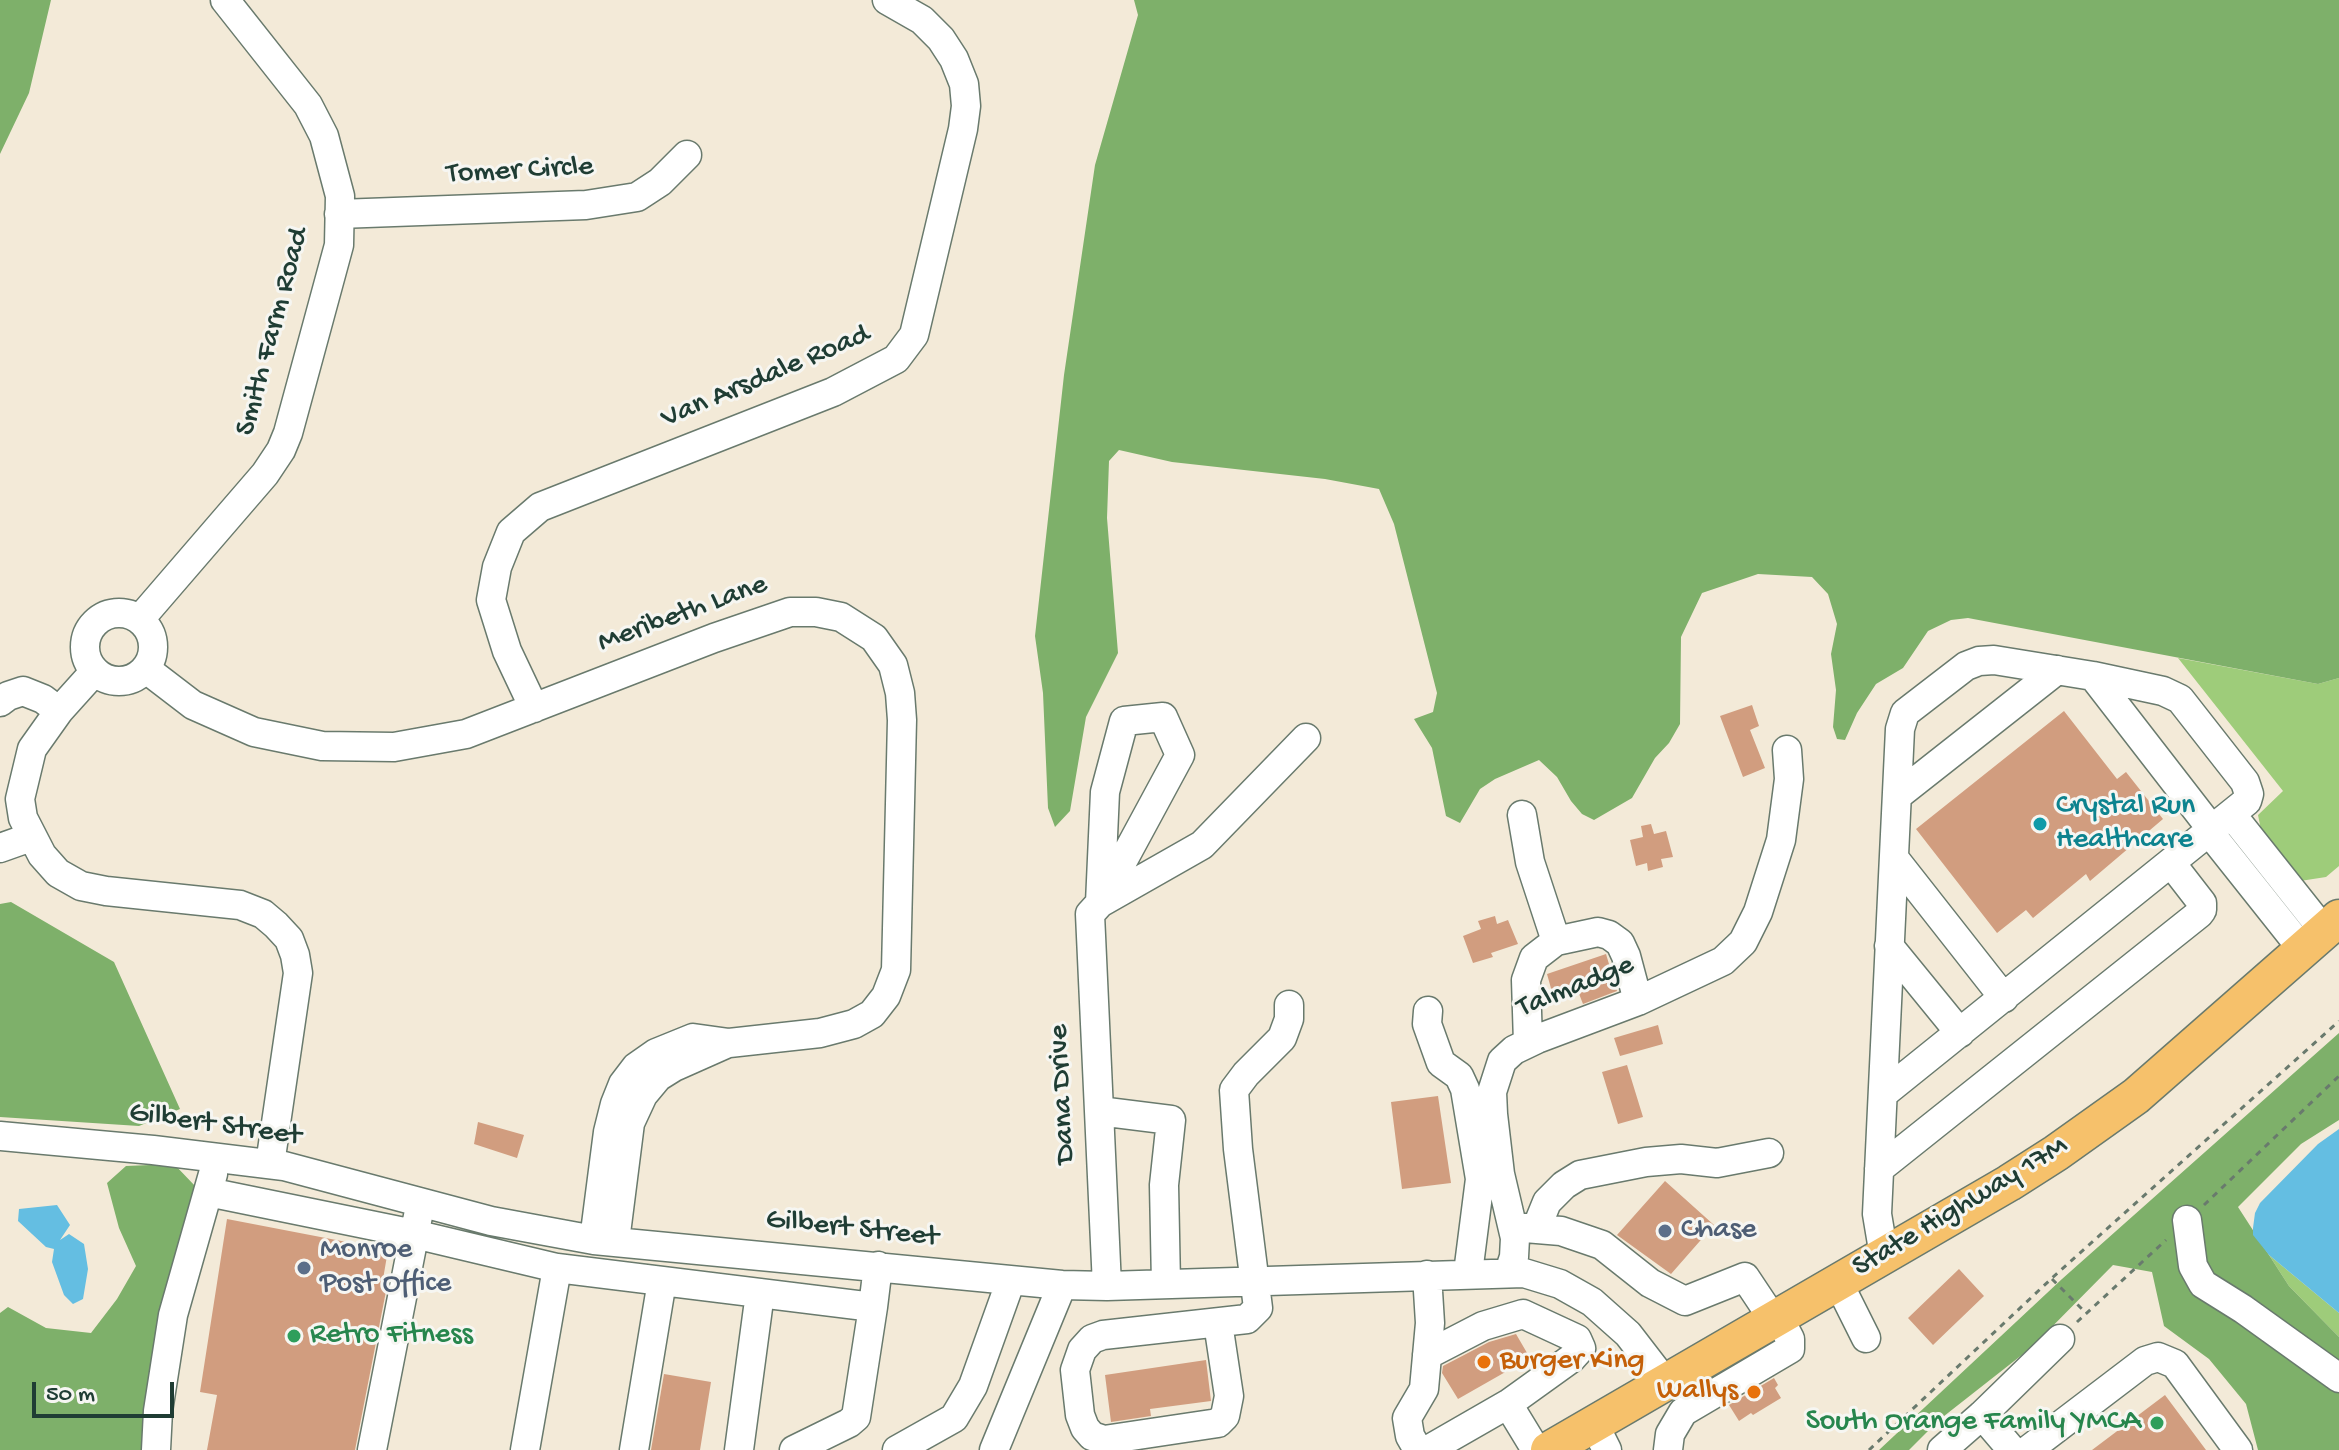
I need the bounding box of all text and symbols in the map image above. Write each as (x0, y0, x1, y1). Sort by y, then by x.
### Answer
street label: Tomer Circle (446, 150, 594, 194)
street label: Smith Farm Road (229, 224, 319, 440)
street label: Van Arsdale Road (656, 318, 876, 438)
street label: Meribeth Lane (593, 568, 773, 662)
place label: Crystal Run Healthcare (2056, 789, 2195, 860)
marker: Crystal Run Healthcare (2031, 815, 2049, 833)
street label: Talmadge (1512, 948, 1640, 1028)
street label: Dana Drive (1042, 1023, 1086, 1165)
street label: Gilbert Street (127, 1096, 303, 1156)
street label: State Highway 17M (1847, 1130, 2075, 1286)
street label: Gilbert Street (764, 1203, 940, 1257)
place label: Chase (1681, 1213, 1757, 1249)
marker: Chase (1656, 1222, 1674, 1240)
place label: Monroe Post Office (320, 1233, 451, 1304)
marker: Monroe Post Office (295, 1259, 313, 1277)
place label: Retro Fitness (310, 1318, 473, 1354)
marker: Retro Fitness (285, 1327, 303, 1345)
place label: Burger King (1500, 1344, 1645, 1380)
marker: Burger King (1475, 1353, 1493, 1371)
scale bar (36, 1366, 178, 1416)
place label: Wallys (1657, 1374, 1738, 1410)
text: 50 m (46, 1381, 95, 1410)
marker: Wallys (1745, 1383, 1763, 1401)
place label: South Orange Family YMCA (1806, 1405, 2141, 1441)
marker: South Orange Family YMCA (2148, 1414, 2166, 1432)

